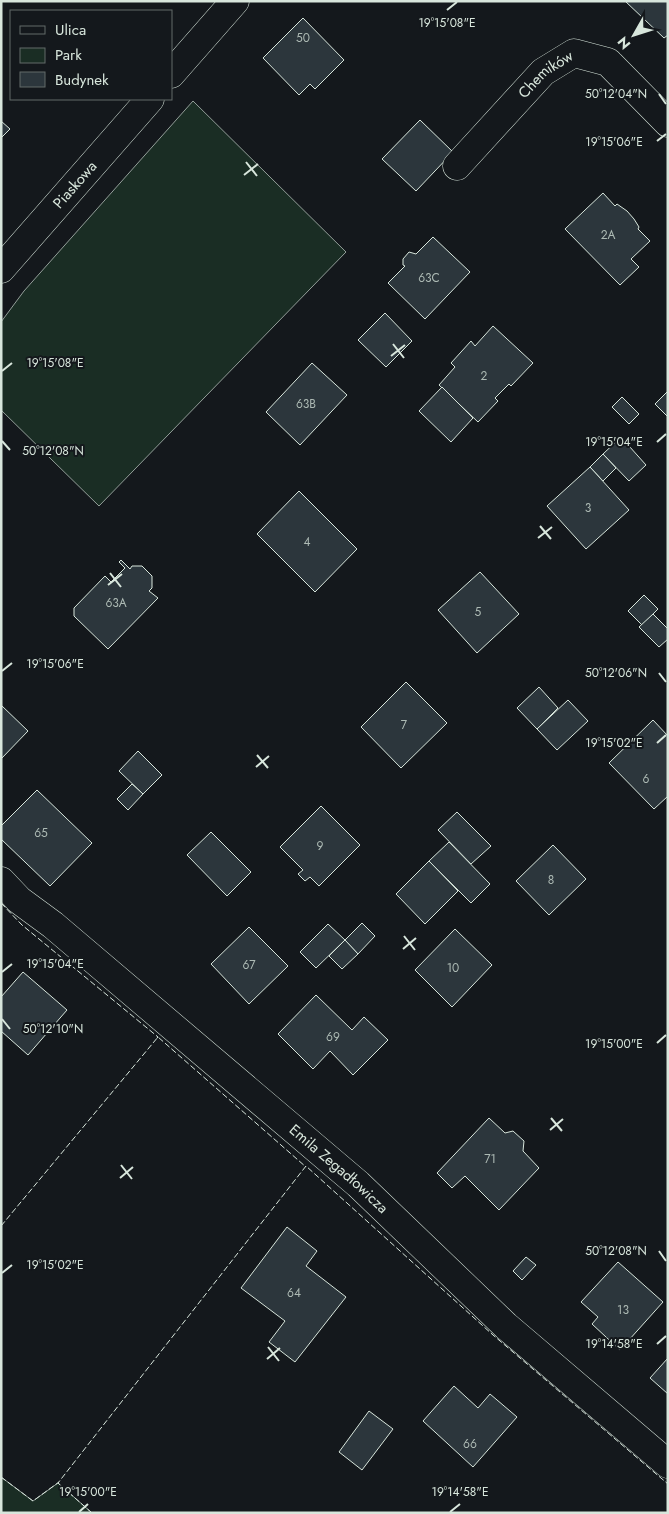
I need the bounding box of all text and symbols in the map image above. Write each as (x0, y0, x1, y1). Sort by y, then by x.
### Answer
legend (10, 10, 172, 100)
north arrow (609, 10, 659, 60)
text: 19°15'08"E (418, 14, 476, 32)
text: Ulica (55, 19, 86, 41)
house number: 50 (296, 29, 310, 47)
text: N (613, 33, 635, 54)
text: Park (55, 44, 82, 66)
street label: Chemików (513, 45, 578, 103)
text: Budynek (55, 69, 109, 91)
text: 50°12'04"N (585, 85, 647, 103)
text: 19°15'06"E (585, 133, 643, 151)
street label: Piaskowa (48, 156, 102, 214)
house number: 2A (601, 226, 615, 244)
house number: 63C (418, 269, 440, 287)
text: 19°15'08"E (26, 354, 84, 372)
house number: 2 (481, 367, 488, 385)
house number: 63B (296, 395, 316, 413)
text: 19°15'04"E (585, 433, 643, 451)
text: 50°12'08"N (22, 442, 84, 460)
house number: 3 (585, 499, 592, 517)
house number: 4 (304, 533, 311, 551)
house number: 63A (105, 594, 127, 612)
house number: 5 (475, 603, 482, 621)
text: 19°15'06"E (26, 655, 84, 673)
text: 50°12'06"N (585, 664, 647, 682)
house number: 7 (401, 716, 408, 734)
text: 19°15'02"E (585, 734, 643, 752)
house number: 6 (643, 770, 650, 788)
house number: 65 (34, 824, 48, 842)
house number: 9 (317, 837, 324, 855)
house number: 8 (548, 871, 554, 889)
text: 19°15'04"E (26, 955, 84, 973)
house number: 67 (242, 956, 256, 974)
house number: 10 (447, 959, 459, 977)
text: 50°12'10"N (23, 1020, 83, 1038)
house number: 69 (326, 1028, 340, 1046)
text: 19°15'00"E (585, 1035, 643, 1053)
street label: Emila Zegadłowicza (284, 1119, 393, 1218)
house number: 71 (484, 1150, 496, 1168)
text: 50°12'08"N (585, 1242, 647, 1260)
text: 19°15'02"E (26, 1256, 84, 1274)
house number: 64 (287, 1284, 301, 1302)
house number: 13 (617, 1301, 629, 1319)
text: 19°14'58"E (586, 1335, 642, 1353)
house number: 66 (463, 1435, 477, 1453)
text: 19°15'00"E (59, 1483, 117, 1501)
text: 19°14'58"E (432, 1483, 488, 1501)

